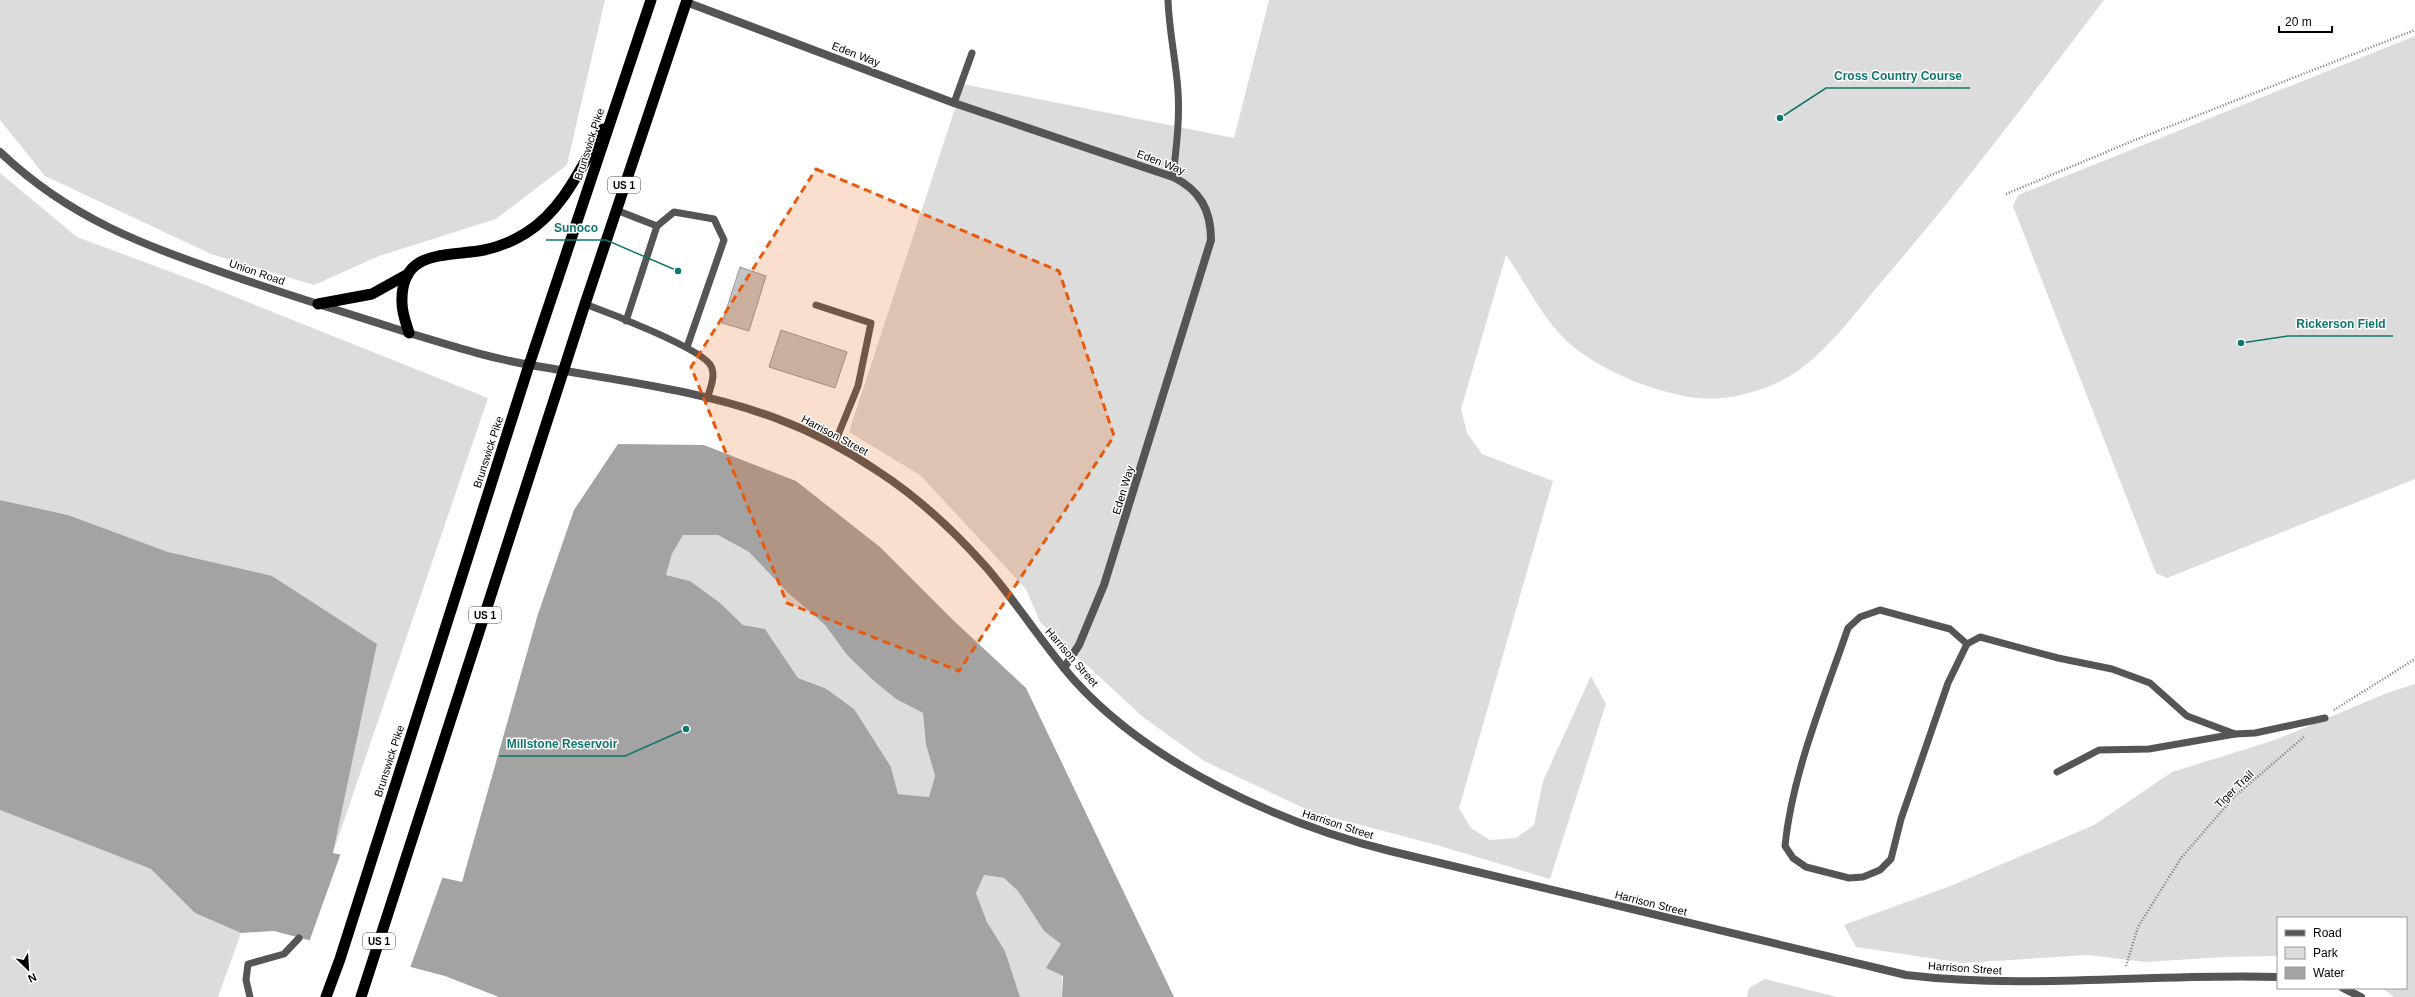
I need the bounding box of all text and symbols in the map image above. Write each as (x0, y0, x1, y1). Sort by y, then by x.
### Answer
scale bar (2279, 8, 2332, 34)
text: 20 m (2285, 15, 2312, 29)
street label: Eden Way (830, 39, 882, 69)
callout: Cross Country Course (1826, 64, 1970, 88)
text: Cross Country Course (1834, 69, 1962, 83)
street label: Brunswick Pike (572, 107, 606, 181)
street label: Eden Way (1135, 147, 1187, 177)
road number: US 1 (608, 177, 640, 193)
callout: Sunoco (546, 216, 606, 240)
text: Sunoco (554, 221, 598, 235)
street label: Union Road (228, 257, 286, 287)
callout: Rickerson Field (2288, 312, 2393, 336)
text: Rickerson Field (2296, 317, 2386, 331)
street label: Harrison Street (800, 412, 870, 458)
street label: Brunswick Pike (471, 415, 505, 489)
street label: Eden Way (1110, 464, 1136, 516)
road number: US 1 (469, 607, 501, 623)
street label: Harrison Street (1043, 625, 1101, 689)
street label: Brunswick Pike (372, 724, 406, 798)
callout: Millstone Reservoir (499, 732, 625, 756)
text: Millstone Reservoir (507, 737, 618, 751)
street label: Tiger Trail (2212, 768, 2256, 810)
street label: Harrison Street (1301, 807, 1375, 841)
street label: Harrison Street (1614, 888, 1688, 918)
legend (2277, 917, 2407, 989)
text: Road (2313, 926, 2342, 940)
road number: US 1 (363, 933, 395, 949)
text: Park (2313, 946, 2339, 960)
north arrow (8, 949, 48, 989)
street label: Harrison Street (1928, 959, 2002, 977)
text: Water (2313, 966, 2345, 980)
text: N (26, 971, 38, 985)

